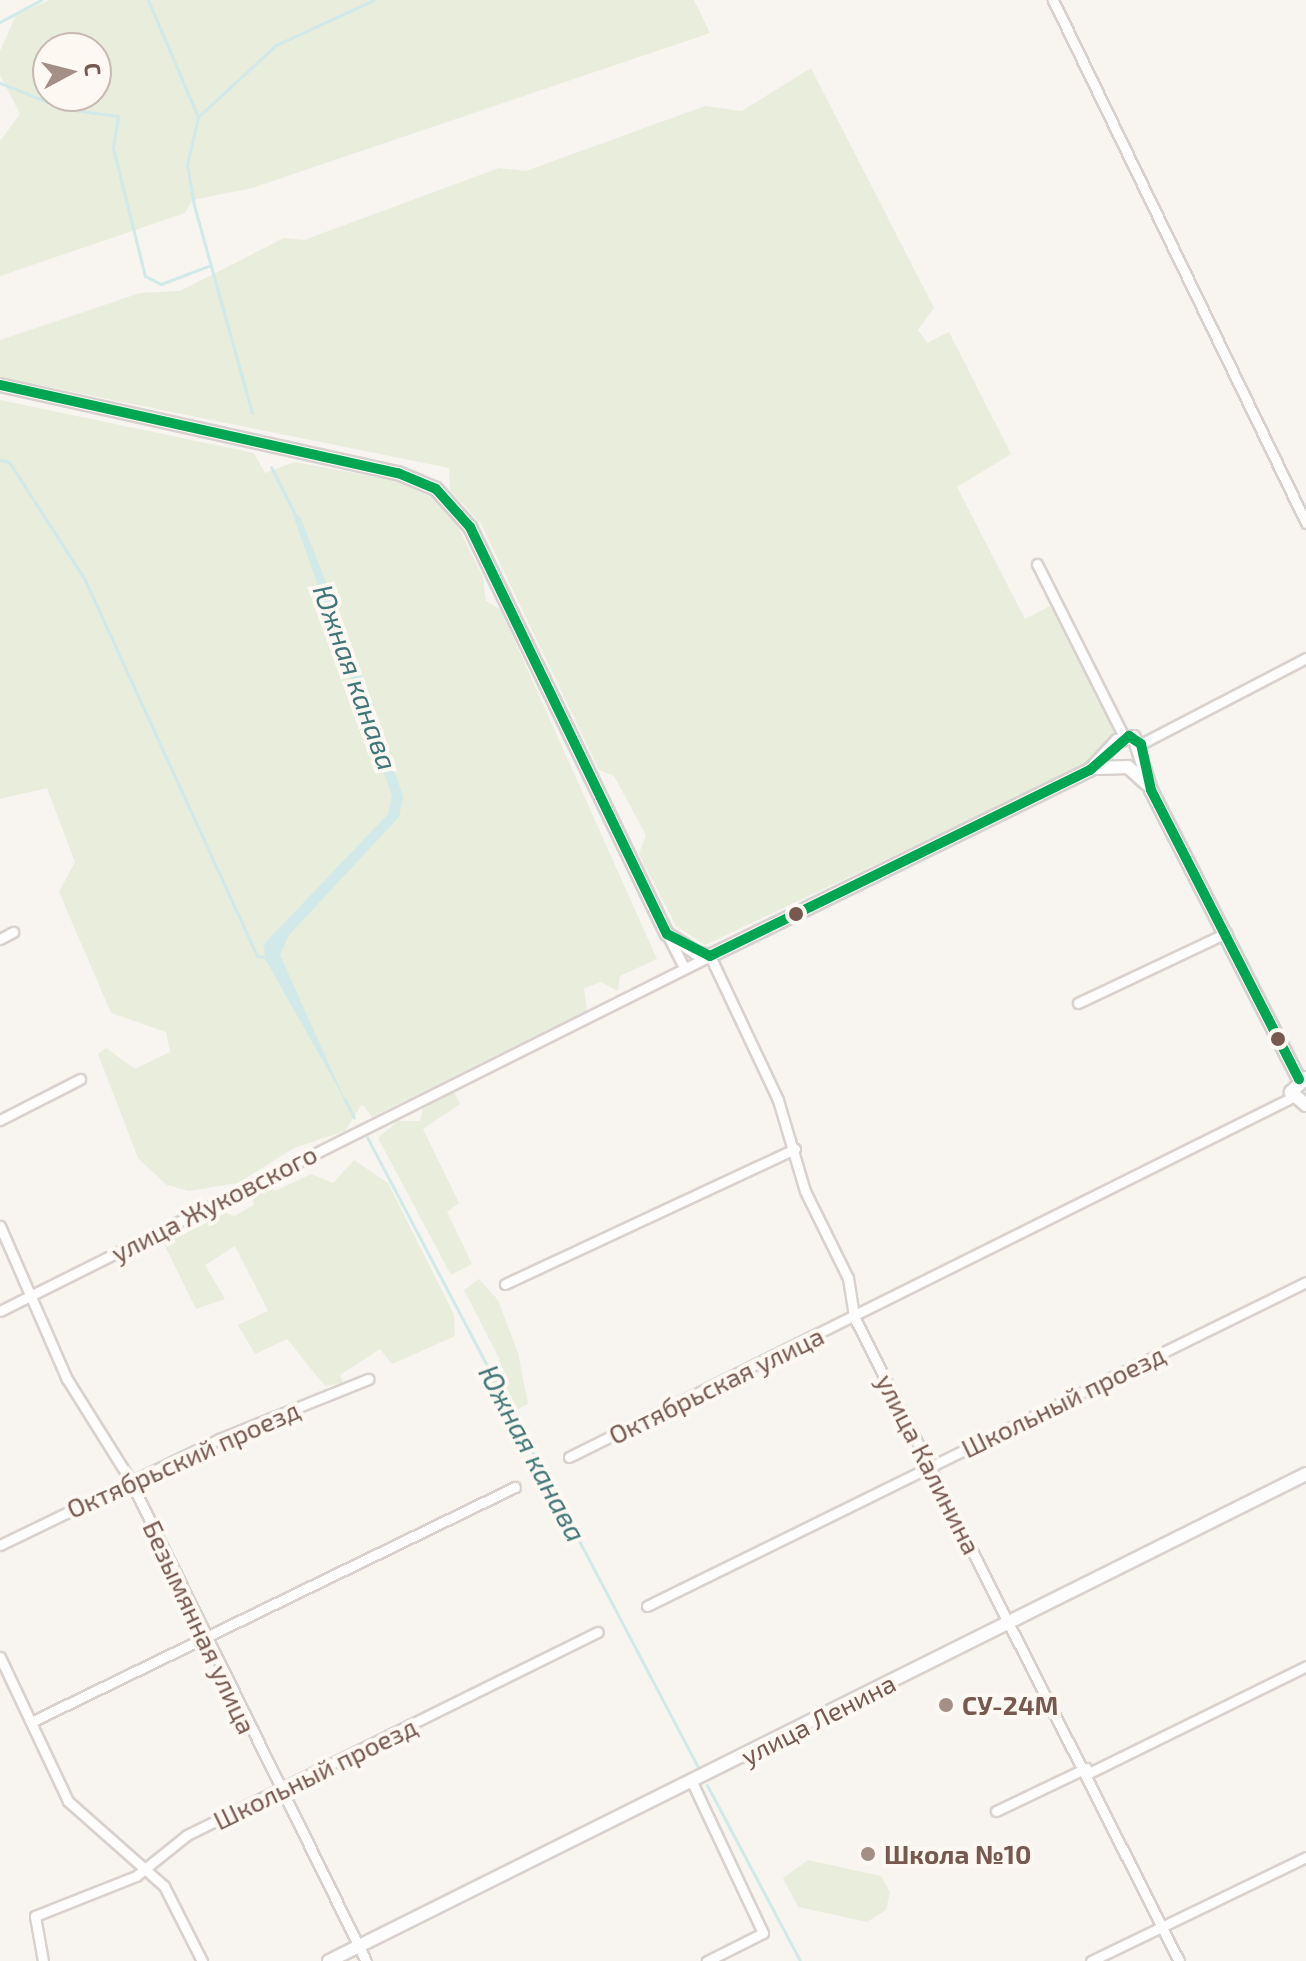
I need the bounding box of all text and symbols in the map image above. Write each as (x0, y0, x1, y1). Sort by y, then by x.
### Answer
north arrow (32, 32, 112, 112)
text: С (80, 61, 108, 77)
water label: Южная канава (307, 579, 405, 775)
unlabelled marker (788, 906, 804, 922)
unlabelled marker (1270, 1031, 1286, 1047)
street label: улица Жуковского (106, 1138, 322, 1268)
street label: Октябрьская улица (603, 1319, 829, 1451)
street label: Школьный проезд (956, 1338, 1170, 1464)
water label: Южная канава (472, 1359, 594, 1547)
street label: улица Калинина (870, 1369, 988, 1559)
street label: Октябрьский проезд (62, 1394, 304, 1524)
street label: Безымянная улица (137, 1515, 263, 1739)
street label: улица Ленина (736, 1667, 900, 1771)
place label: СУ-24М (962, 1689, 1058, 1721)
marker: СУ-24М (937, 1696, 955, 1714)
street label: Школьный проезд (208, 1710, 422, 1836)
place label: Школа №10 (884, 1838, 1031, 1870)
marker: Школа №10 (859, 1845, 877, 1863)

